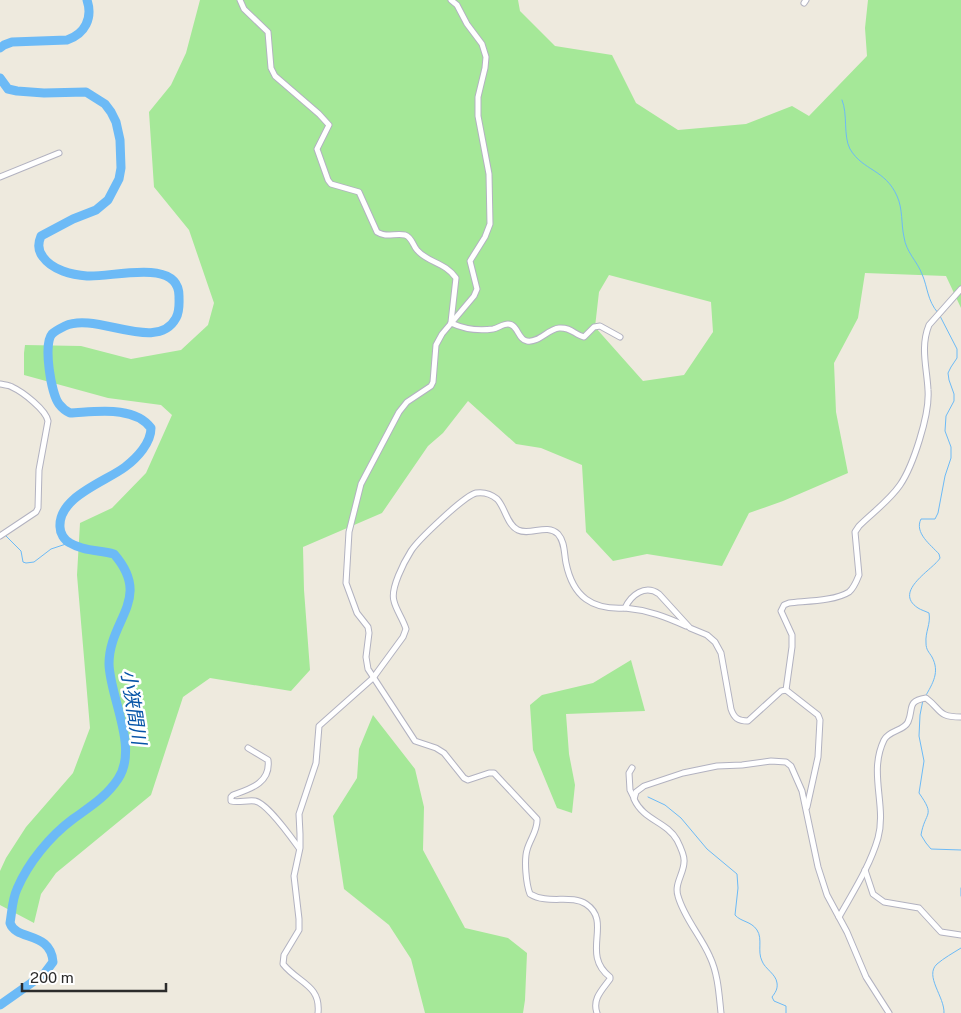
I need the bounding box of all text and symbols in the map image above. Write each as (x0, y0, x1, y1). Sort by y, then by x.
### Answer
water label: 小狭間川 (117, 668, 151, 748)
scale bar (22, 960, 166, 992)
text: 200 m (30, 969, 74, 986)

